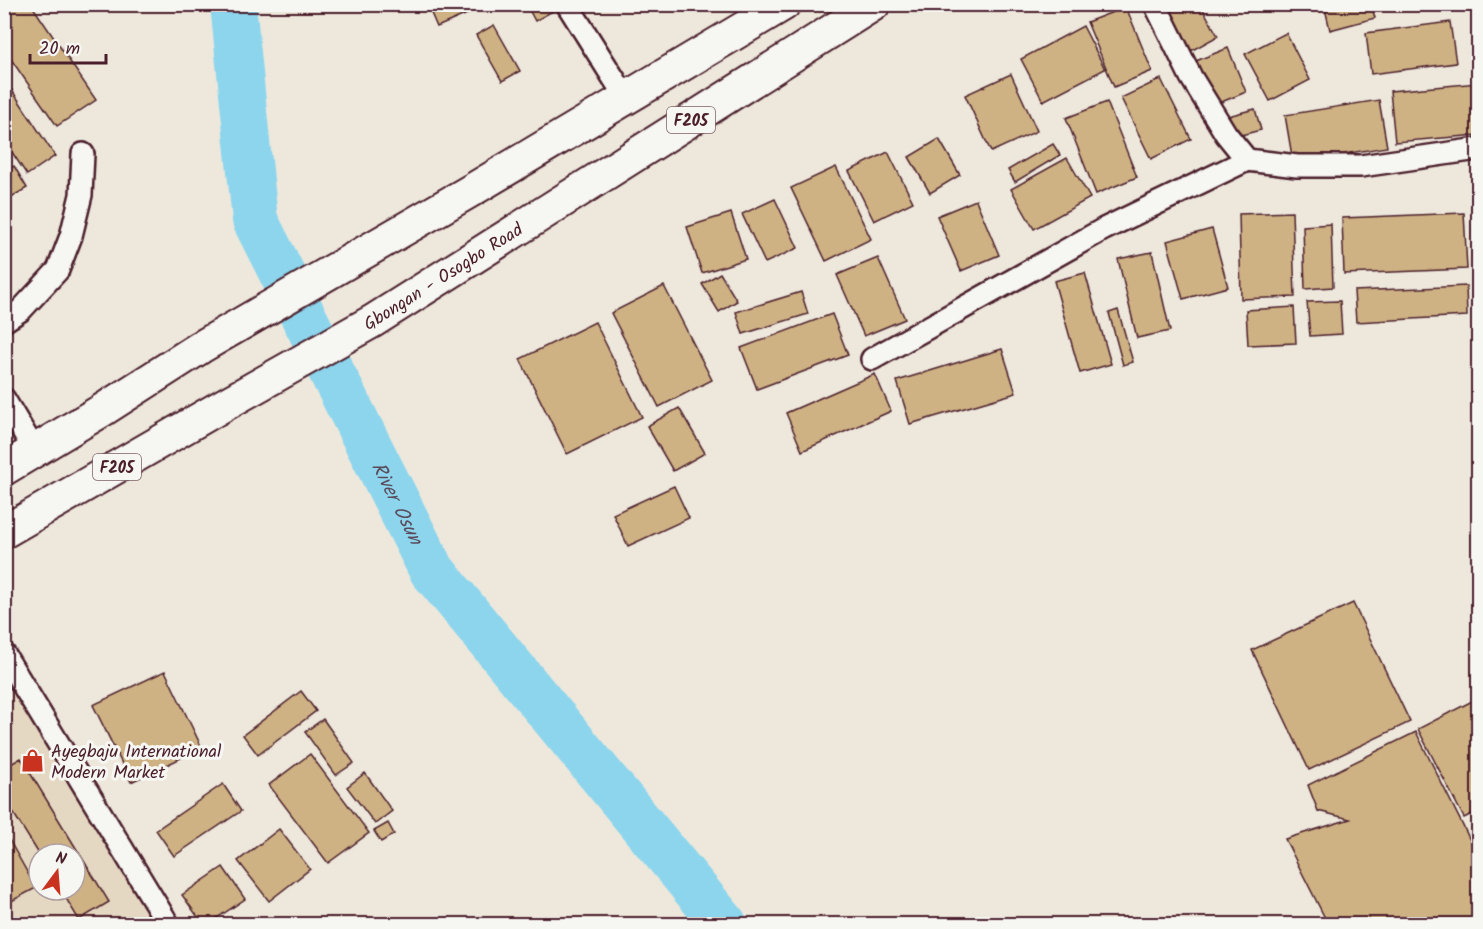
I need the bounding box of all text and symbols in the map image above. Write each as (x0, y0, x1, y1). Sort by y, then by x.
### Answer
scale bar (30, 27, 106, 65)
text: 20 m (39, 35, 80, 64)
road number: F205 (667, 107, 715, 133)
street label: Gbongan - Osogbo Road (359, 216, 530, 339)
road number: F205 (93, 454, 141, 480)
water label: River Osun (361, 457, 431, 552)
place label: Ayegbaju International Modern Market (51, 738, 222, 788)
shop icon: Ayegbaju International Modern Market (20, 748, 46, 774)
north arrow (27, 842, 87, 902)
text: N (52, 846, 69, 872)

